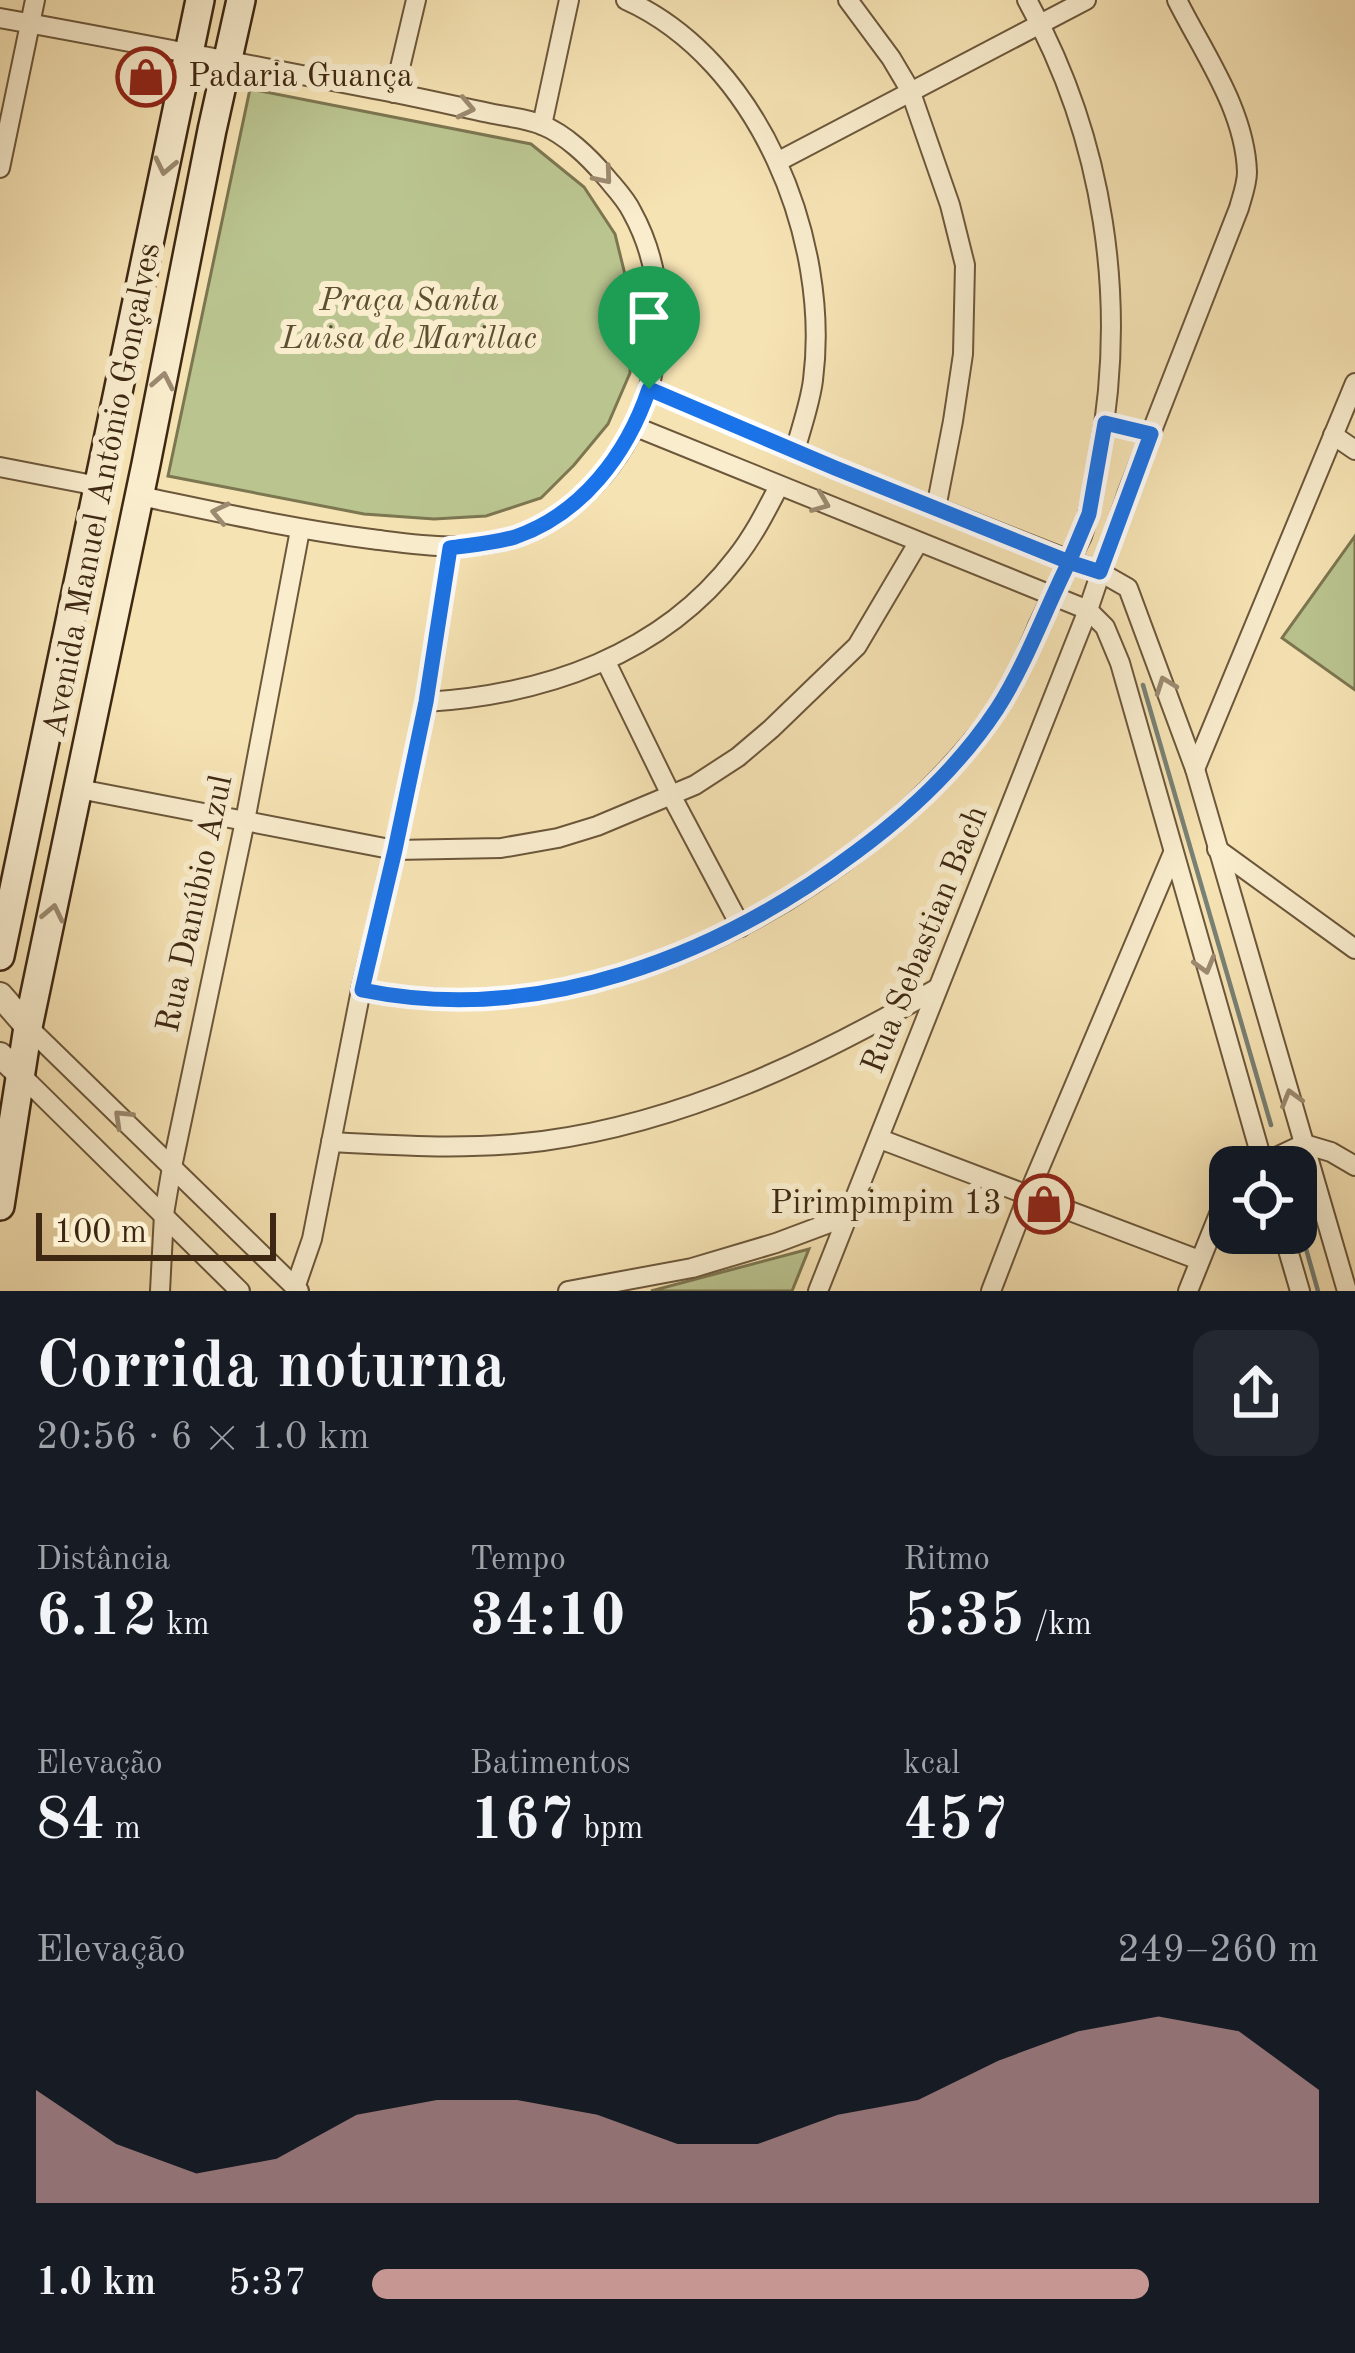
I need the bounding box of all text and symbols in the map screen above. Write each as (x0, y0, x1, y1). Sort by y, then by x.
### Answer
shop icon: Padaria Guança (115, 46, 177, 108)
place label: Padaria Guança (188, 61, 413, 94)
one-way arrow (455, 95, 475, 120)
one-way arrow (153, 156, 179, 176)
one-way arrow (590, 162, 612, 184)
street label: Avenida Manuel Antônio Gonçalves (39, 240, 167, 740)
pin (598, 266, 700, 389)
icon: arrive (616, 284, 682, 350)
park label: Praça Santa Luisa de Marillac (280, 285, 537, 356)
one-way arrow (149, 371, 175, 391)
one-way arrow (810, 489, 831, 513)
one-way arrow (210, 501, 230, 526)
one-way arrow (1155, 676, 1179, 697)
street label: Rua Danúbio Azul (153, 772, 239, 1036)
street label: Rua Sebastian Bach (857, 802, 995, 1078)
one-way arrow (39, 903, 64, 923)
one-way arrow (1191, 954, 1216, 975)
one-way arrow (1280, 1088, 1305, 1109)
one-way arrow (114, 1110, 136, 1132)
map controls (1209, 1146, 1317, 1254)
button: locate (1209, 1146, 1317, 1254)
shop icon: Pirimpimpim 13 (1013, 1173, 1075, 1235)
place label: Pirimpimpim 13 (770, 1188, 1002, 1221)
scale bar (36, 1207, 276, 1260)
text: 100 m (54, 1217, 147, 1250)
button: share (1193, 1330, 1319, 1456)
text: Corrida noturna (36, 1336, 506, 1402)
text: 20:56 · 6 × 1.0 km (36, 1418, 370, 1457)
text: Distância (36, 1544, 170, 1577)
text: Tempo (470, 1544, 566, 1577)
text: Ritmo (903, 1544, 990, 1577)
text: 6.12 (36, 1588, 157, 1648)
text: 34:10 (470, 1588, 626, 1648)
text: 5:35 (903, 1588, 1025, 1648)
text: km (157, 1609, 210, 1642)
text: /km (1025, 1609, 1092, 1642)
text: Elevação (36, 1748, 163, 1781)
text: Batimentos (470, 1748, 631, 1781)
text: kcal (903, 1748, 960, 1781)
text: 84 (36, 1792, 106, 1852)
text: 167 (470, 1792, 574, 1852)
text: 457 (903, 1792, 1008, 1852)
text: m (106, 1813, 141, 1846)
text: bpm (574, 1813, 644, 1846)
text: Elevação (36, 1931, 186, 1970)
text: 249–260 m (1117, 1931, 1319, 1970)
text: 1.0 km (36, 2264, 156, 2303)
text: 5:37 (228, 2264, 307, 2303)

